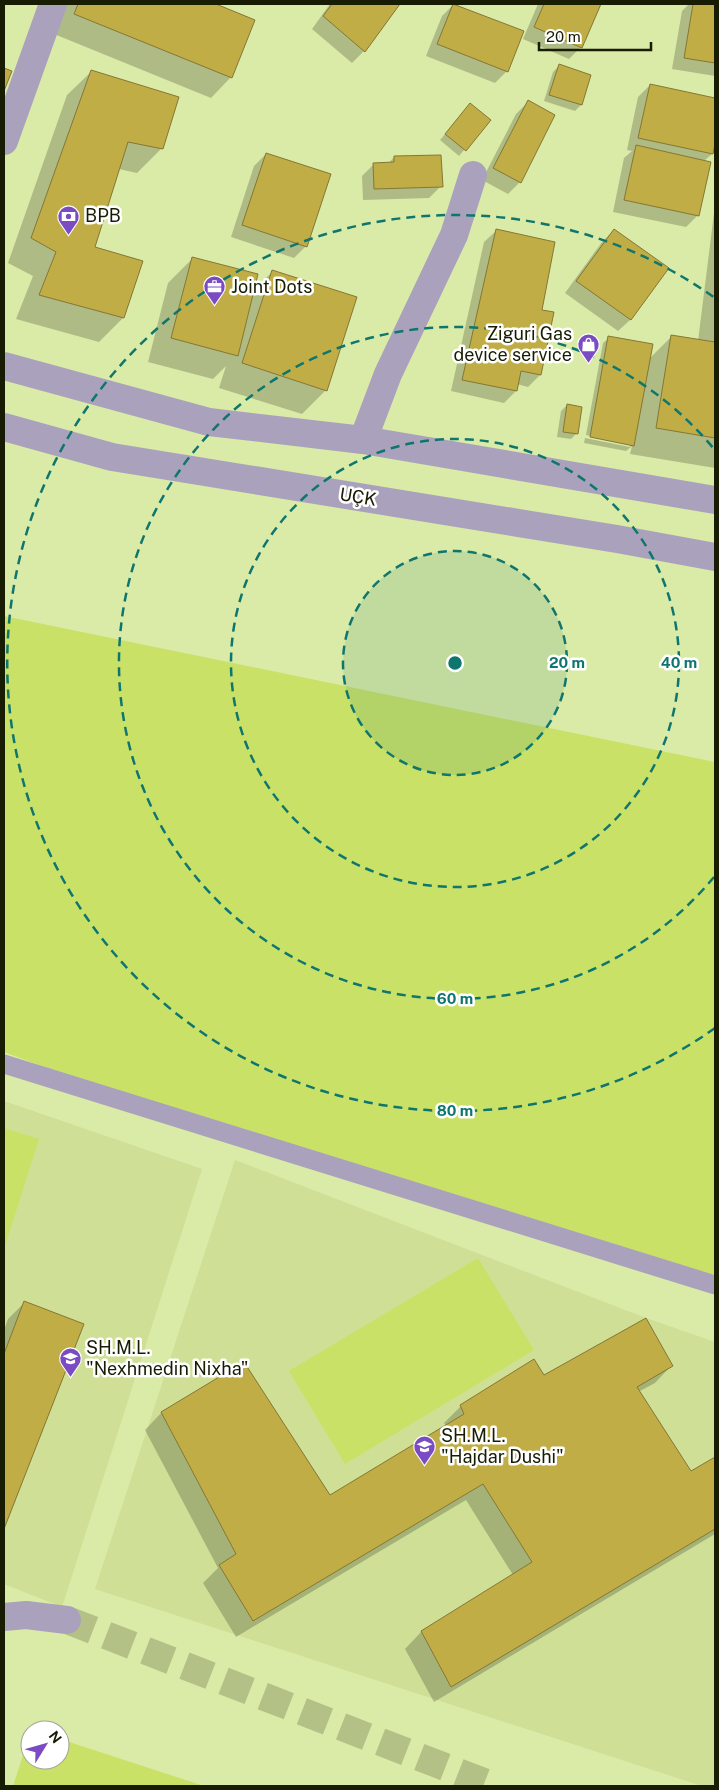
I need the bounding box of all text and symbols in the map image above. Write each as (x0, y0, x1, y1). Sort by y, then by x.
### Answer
scale bar (539, 20, 652, 52)
text: 20 m (546, 28, 581, 45)
bank icon: BPB (57, 204, 81, 235)
place label: BPB (85, 205, 121, 226)
office icon: Joint Dots (203, 275, 227, 306)
place label: Joint Dots (231, 276, 312, 297)
place label: Ziguri Gas device service (453, 323, 572, 365)
shop icon: Ziguri Gas device service (576, 332, 600, 363)
street label: UÇK (338, 483, 378, 510)
centre of rings (446, 654, 464, 672)
text: 20 m (549, 654, 585, 671)
text: 40 m (661, 654, 697, 671)
text: 60 m (437, 990, 473, 1007)
text: 80 m (437, 1102, 473, 1119)
place label: SH.M.L. "Nexhmedin Nixha" (86, 1337, 248, 1379)
school or university icon: SH.M.L. "Nexhmedin Nixha" (58, 1346, 82, 1377)
place label: SH.M.L. "Hajdar Dushi" (441, 1425, 564, 1467)
school or university icon: SH.M.L. "Hajdar Dushi" (413, 1434, 437, 1465)
north arrow (20, 1720, 70, 1770)
text: N (46, 1728, 65, 1746)

